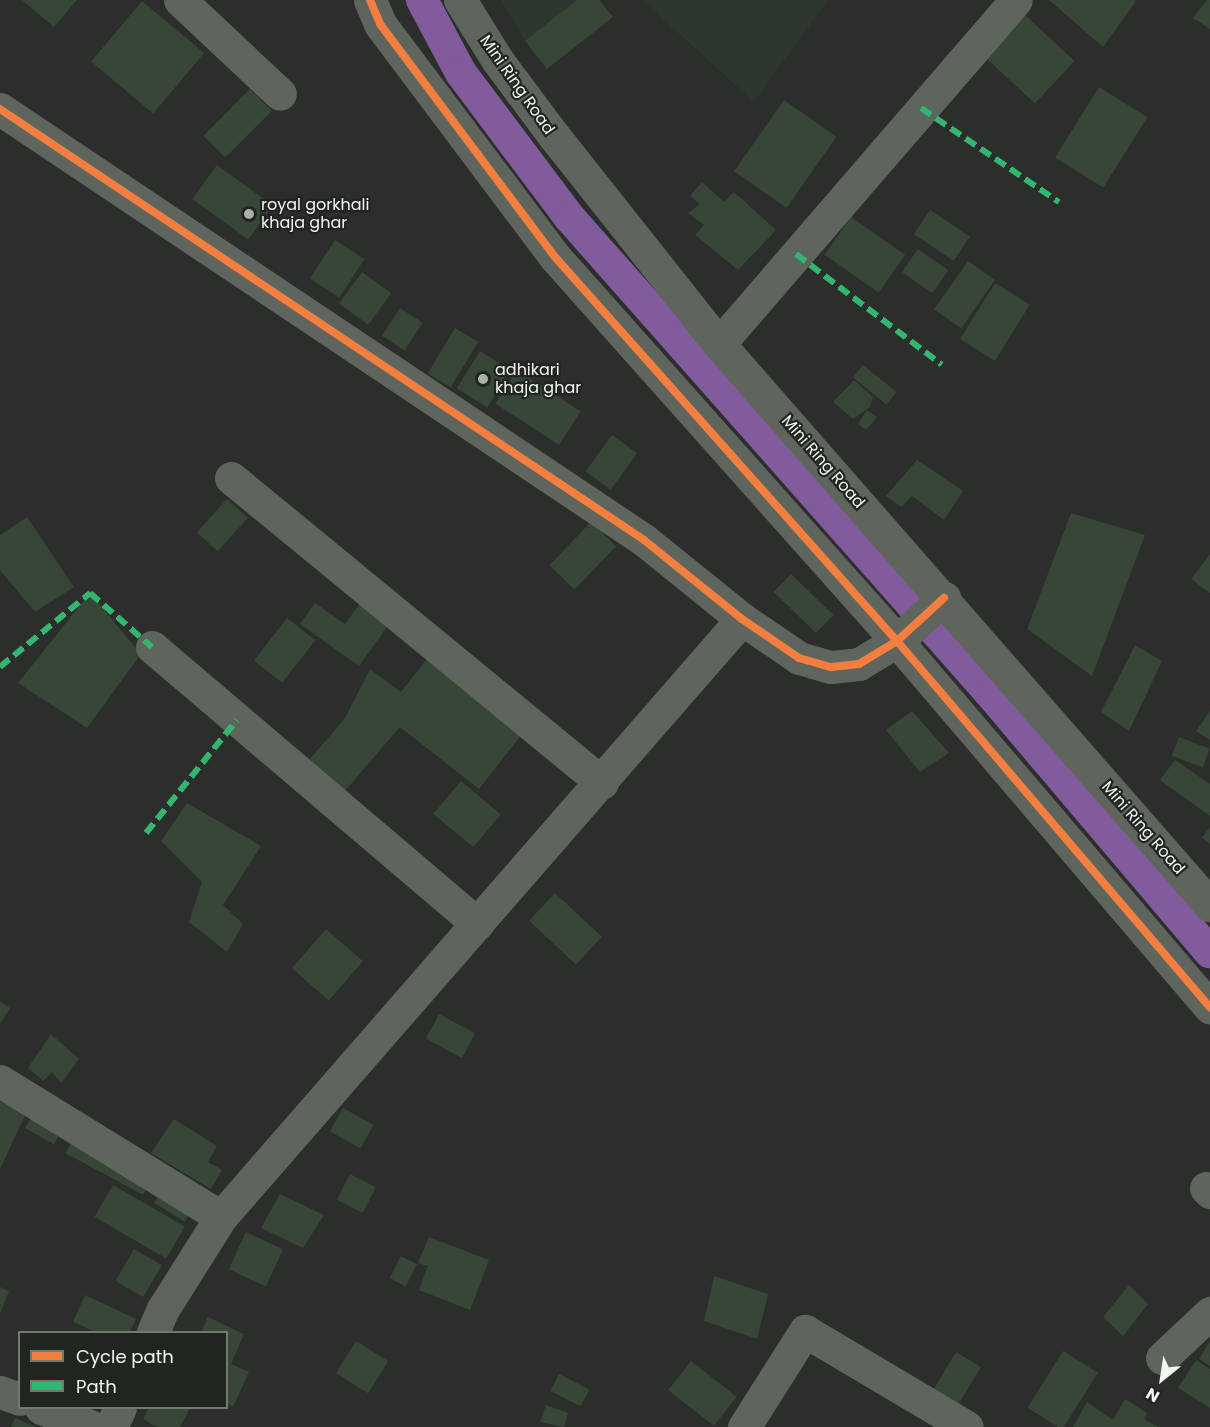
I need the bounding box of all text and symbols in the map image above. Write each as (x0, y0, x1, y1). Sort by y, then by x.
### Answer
street label: Mini Ring Road (476, 32, 558, 138)
place label: royal gorkhali khaja ghar (261, 195, 369, 233)
marker: royal gorkhali khaja ghar (242, 207, 256, 221)
place label: adhikari khaja ghar (495, 360, 581, 398)
marker: adhikari khaja ghar (476, 372, 490, 386)
street label: Mini Ring Road (777, 412, 869, 512)
street label: Mini Ring Road (1097, 778, 1189, 878)
legend (18, 1331, 228, 1409)
text: Cycle path (76, 1344, 174, 1369)
north arrow (1132, 1349, 1192, 1409)
text: Path (76, 1374, 117, 1399)
text: N (1142, 1382, 1164, 1408)

